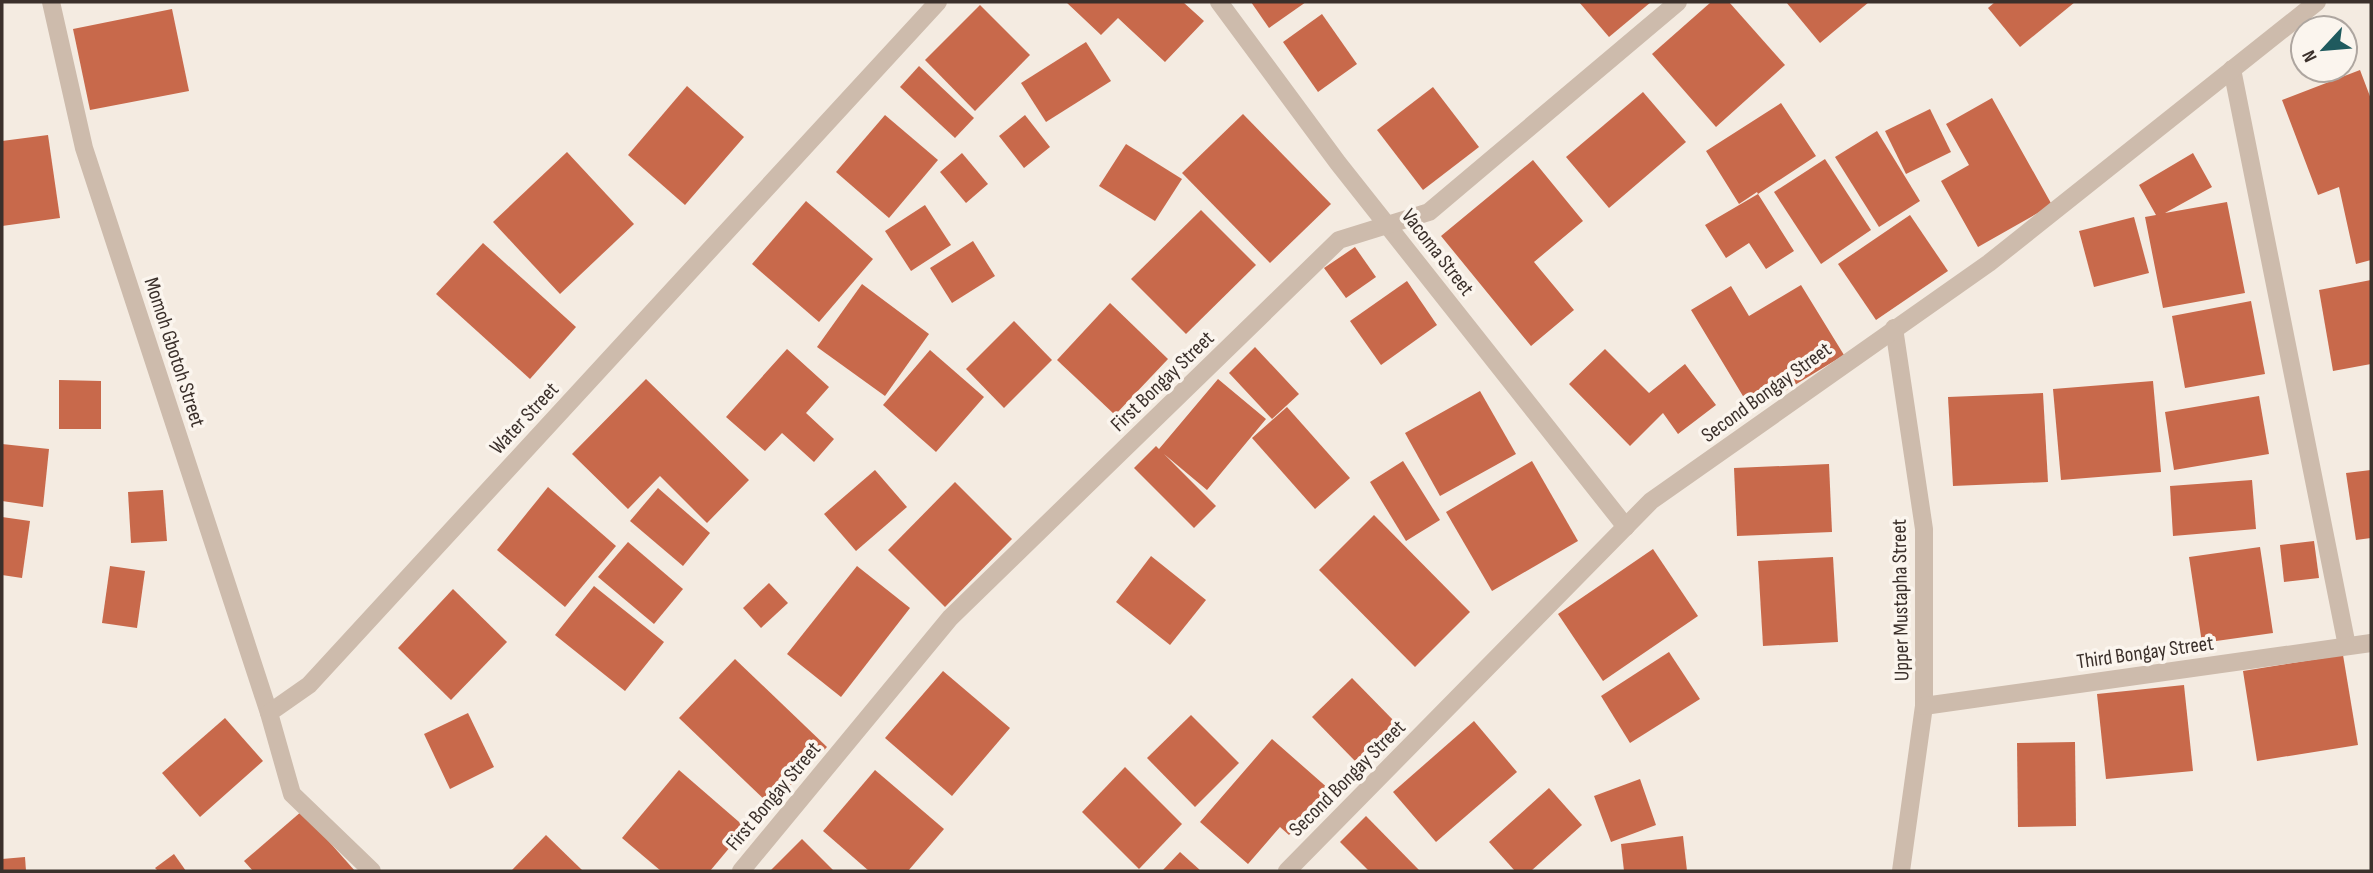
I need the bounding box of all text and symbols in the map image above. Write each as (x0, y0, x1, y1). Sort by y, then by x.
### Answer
north arrow (2289, 14, 2359, 84)
text: N (2298, 46, 2323, 65)
street label: Vacoma Street (1396, 204, 1479, 301)
street label: Momoh Gbotoh Street (139, 274, 210, 430)
street label: First Bongay Street (1105, 326, 1219, 437)
street label: Second Bongay Street (1696, 337, 1836, 448)
street label: Water Street (485, 377, 564, 460)
street label: Upper Mustapha Street (1887, 519, 1914, 681)
street label: Third Bongay Street (2075, 631, 2215, 674)
street label: Second Bongay Street (1284, 715, 1411, 842)
street label: First Bongay Street (721, 737, 826, 856)

